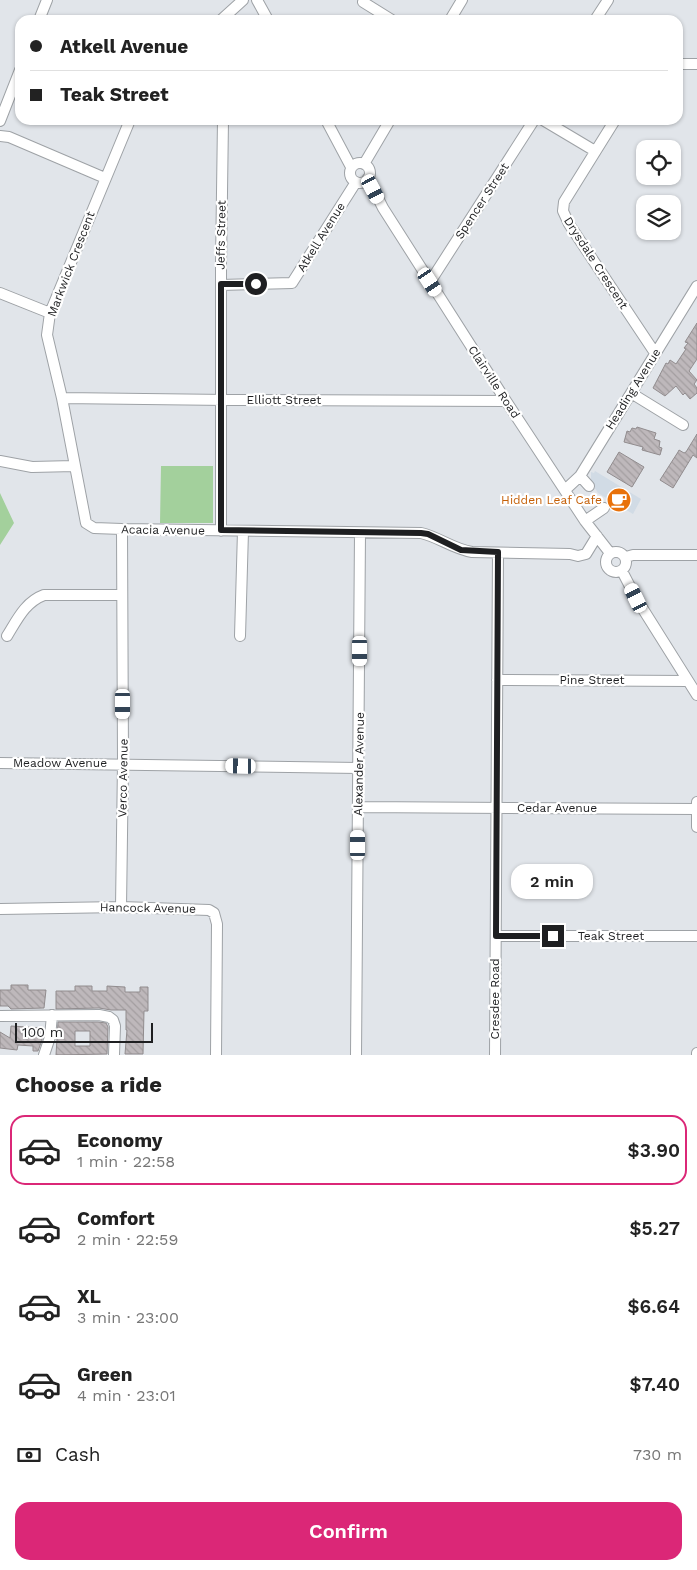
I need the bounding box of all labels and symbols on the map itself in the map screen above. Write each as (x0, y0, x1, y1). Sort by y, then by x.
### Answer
street label: Spencer Street (452, 160, 512, 242)
car (359, 172, 386, 206)
street label: Jeffs Street (213, 200, 229, 270)
street label: Atkell Avenue (294, 200, 348, 274)
street label: Markwick Crescent (44, 209, 98, 319)
street label: Drysdale Crescent (561, 214, 631, 312)
car (415, 265, 444, 299)
route start (245, 273, 267, 295)
street label: Clairville Road (465, 343, 523, 421)
street label: Heading Avenue (602, 346, 664, 432)
street label: Elliott Street (247, 393, 321, 407)
cafe icon: Hidden Leaf Cafe (606, 487, 632, 513)
place label: Hidden Leaf Cafe (501, 493, 602, 507)
street label: Acacia Avenue (121, 522, 205, 538)
car (622, 581, 649, 615)
car (352, 636, 367, 666)
street label: Pine Street (559, 673, 625, 687)
car (115, 689, 130, 719)
street label: Alexander Avenue (351, 712, 367, 816)
street label: Verco Avenue (115, 738, 131, 818)
street label: Meadow Avenue (13, 756, 107, 770)
car (225, 758, 256, 774)
street label: Cedar Avenue (517, 801, 597, 815)
car (350, 830, 365, 860)
callout: 2 min (512, 864, 594, 898)
street label: Hancock Avenue (100, 900, 196, 916)
route end (542, 925, 564, 947)
street label: Teak Street (578, 929, 644, 943)
street label: Cresdee Road (488, 959, 502, 1039)
scale bar (15, 1020, 152, 1043)

